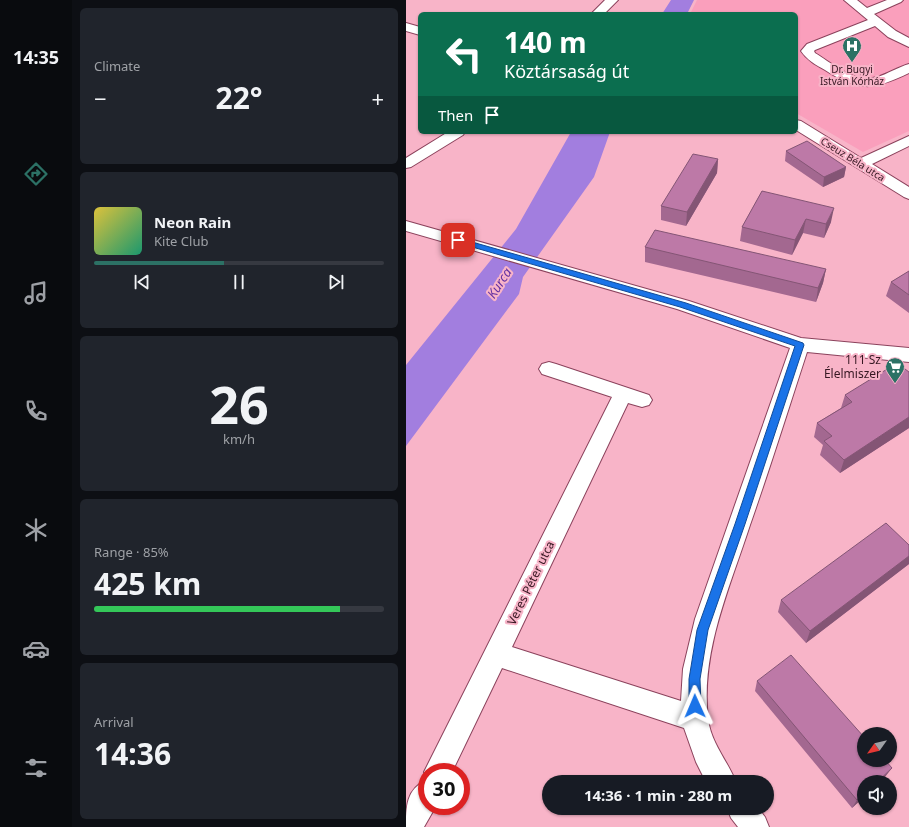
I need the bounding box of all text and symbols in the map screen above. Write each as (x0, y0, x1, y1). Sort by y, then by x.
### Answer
text: 140 m (504, 23, 587, 61)
icon: left (438, 28, 490, 80)
hospital icon: Dr. Bugyi István Kórház (841, 35, 863, 63)
text: 14:35 (13, 45, 59, 69)
text: Climate (94, 57, 140, 75)
text: Köztársaság út (504, 59, 629, 83)
place label: Dr. Bugyi István Kórház (820, 62, 884, 88)
text: 22° (215, 77, 263, 118)
text: − (94, 83, 107, 113)
text: + (371, 83, 384, 113)
icon: arrive (481, 104, 503, 126)
text: Then (438, 105, 473, 125)
street label: Cseuz Béla utca (818, 134, 888, 184)
icon: directions (22, 160, 50, 188)
text: Neon Rain (154, 212, 231, 232)
pin (441, 223, 475, 257)
icon: arrive (447, 229, 469, 251)
text: Kite Club (154, 232, 208, 250)
water label: Kurca (482, 264, 516, 302)
icon: previous (131, 271, 153, 293)
icon: pause (228, 271, 250, 293)
icon: next (325, 271, 347, 293)
icon: music (22, 279, 50, 307)
place label: 111 Sz Élelmiszer (824, 351, 881, 382)
supermarket icon: 111 Sz Élelmiszer (884, 356, 906, 384)
text: 26 (209, 368, 269, 439)
icon: phone (22, 397, 50, 425)
text: km/h (223, 430, 255, 448)
icon: climate (22, 516, 50, 544)
street label: Veres Péter utca (503, 538, 558, 628)
text: Range · 85% (94, 543, 169, 561)
text: 425 km (94, 563, 201, 604)
icon: car (22, 635, 50, 663)
position arrow (674, 685, 716, 727)
text: Arrival (94, 713, 134, 731)
north arrow (857, 727, 897, 767)
map controls (857, 727, 897, 815)
text: 14:36 (94, 733, 171, 774)
icon: filters (22, 754, 50, 782)
speed limit sign: 30 (418, 763, 470, 815)
button: sound (857, 775, 897, 815)
text: 14:36 · 1 min · 280 m (584, 785, 732, 805)

